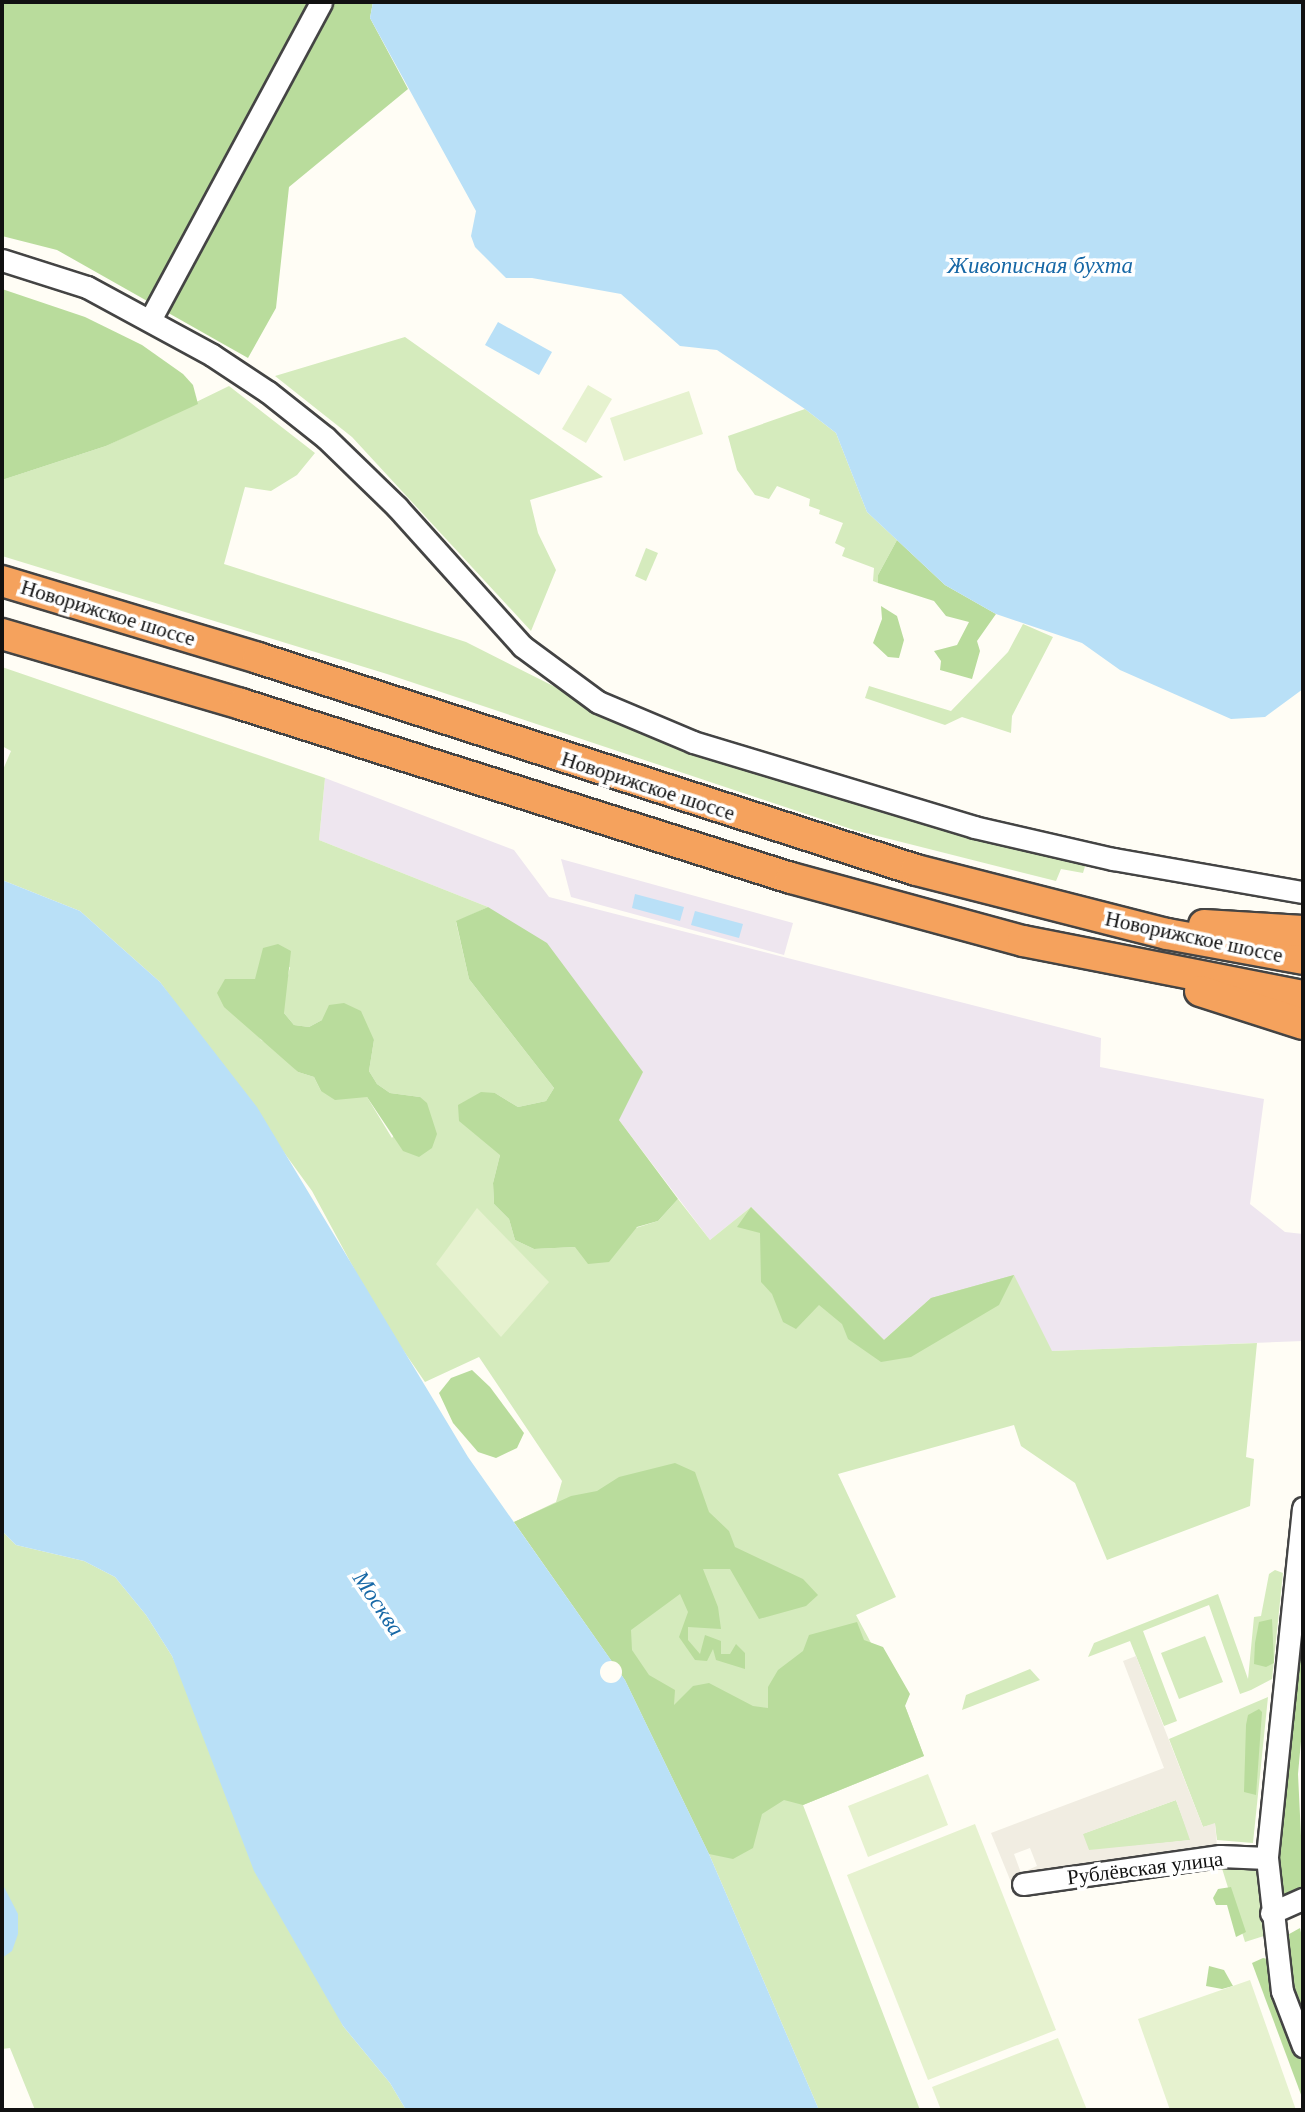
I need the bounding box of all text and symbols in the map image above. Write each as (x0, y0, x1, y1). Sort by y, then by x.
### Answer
water label: Живописная бухта (947, 252, 1133, 280)
street label: Новорижское шоссе (18, 574, 198, 652)
street label: Новорижское шоссе (558, 746, 738, 826)
street label: Новорижское шоссе (1103, 906, 1285, 968)
water label: Москва (346, 1566, 410, 1642)
street label: Рублёвская улица (1066, 1846, 1224, 1890)

